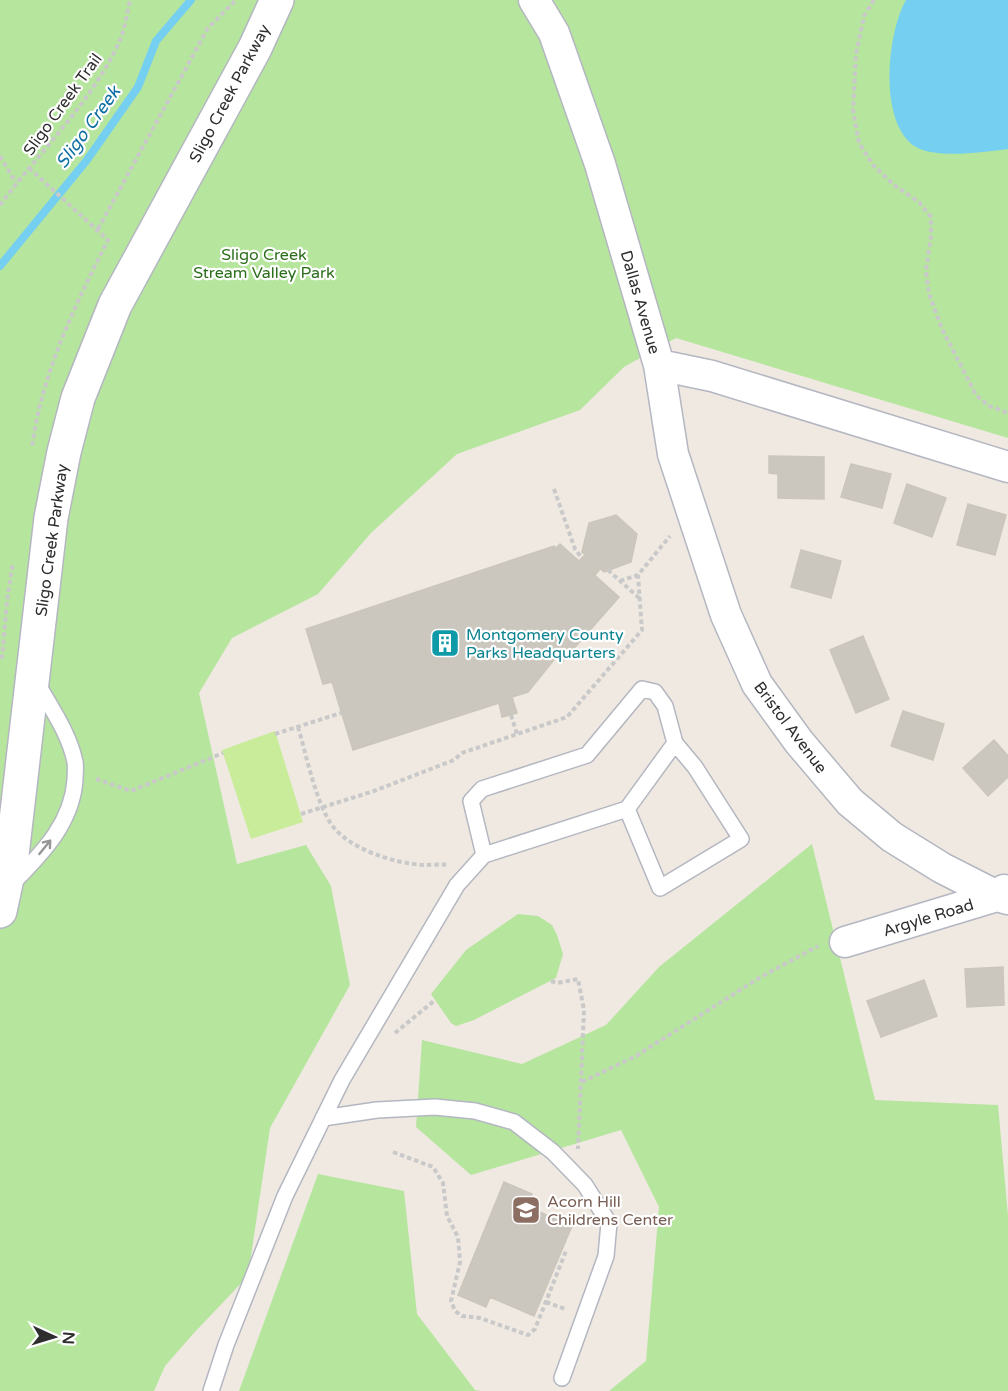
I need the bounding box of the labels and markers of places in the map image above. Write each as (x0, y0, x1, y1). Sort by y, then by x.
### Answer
place label: Montgomery County Parks Headquarters (466, 625, 624, 663)
building icon: Montgomery County Parks Headquarters (429, 627, 461, 659)
place label: Acorn Hill Childrens Center (547, 1192, 674, 1230)
school or university icon: Acorn Hill Childrens Center (510, 1194, 542, 1226)

